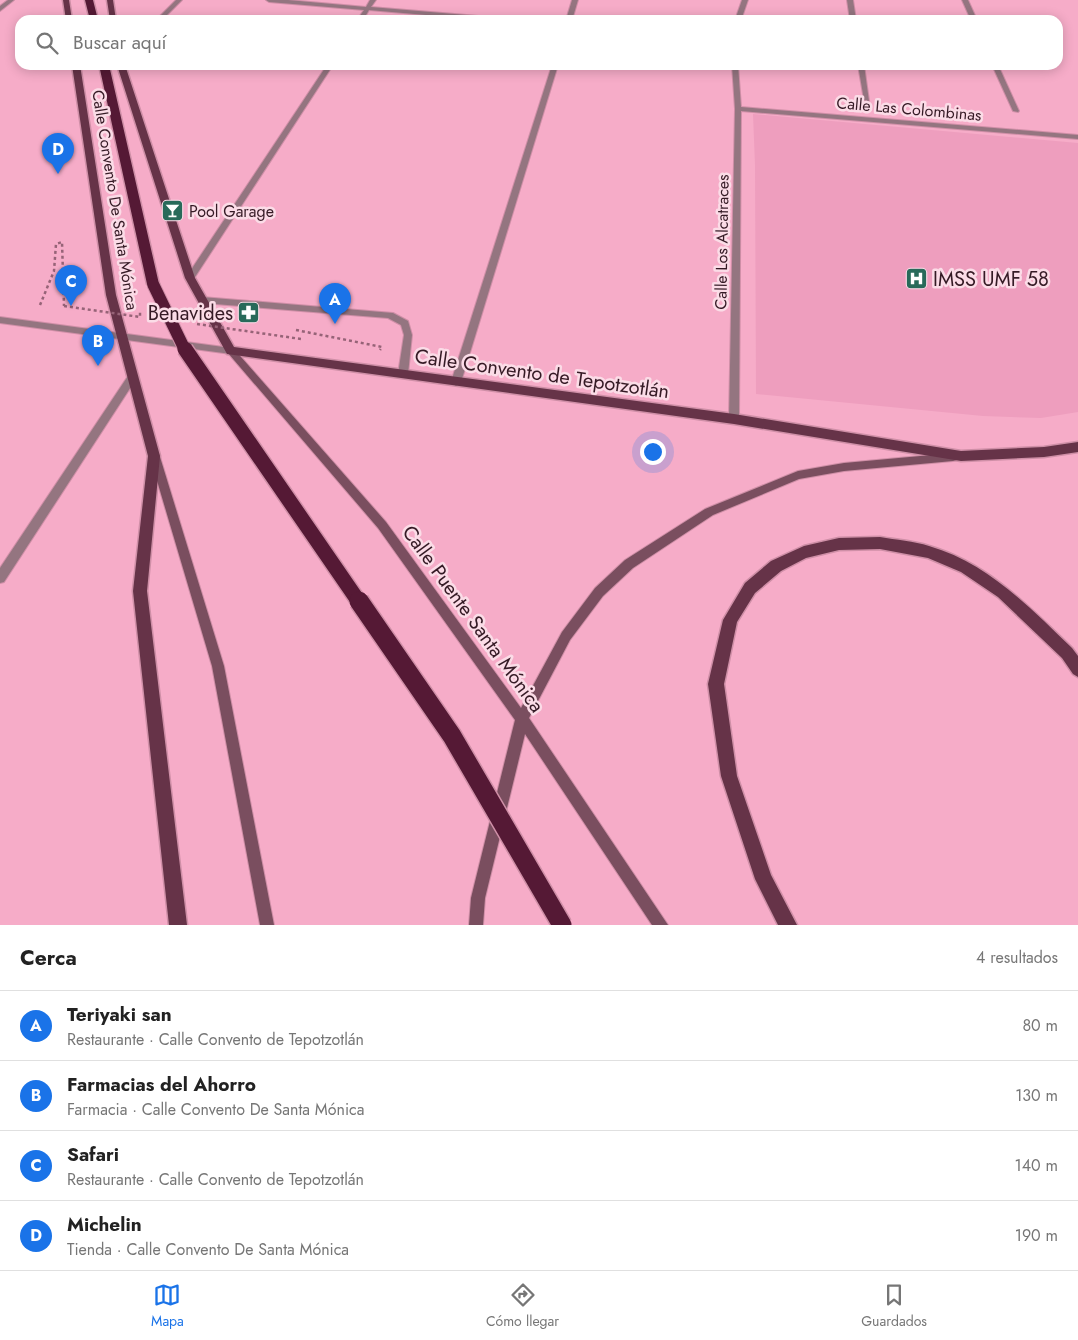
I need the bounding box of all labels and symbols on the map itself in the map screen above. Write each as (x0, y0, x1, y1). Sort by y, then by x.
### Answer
street label: Calle Convento De Santa Mónica (86, 88, 144, 312)
street label: Calle Las Colombinas (835, 91, 983, 127)
pin: D (42, 133, 74, 174)
street label: Calle Los Alcatraces (709, 174, 735, 310)
bar icon: Pool Garage (161, 199, 185, 223)
place label: Pool Garage (189, 200, 274, 223)
pin: C (55, 265, 87, 306)
place label: IMSS UMF 58 (933, 265, 1049, 294)
hospital icon: IMSS UMF 58 (905, 267, 929, 291)
pin: A (319, 283, 351, 324)
place label: Benavides (148, 299, 233, 328)
pharmacy icon: Benavides (237, 301, 261, 325)
pin: B (82, 325, 114, 366)
street label: Calle Convento de Tepotzotlán (413, 342, 671, 406)
your location (640, 439, 666, 465)
street label: Calle Puente Santa Mónica (395, 519, 551, 719)

